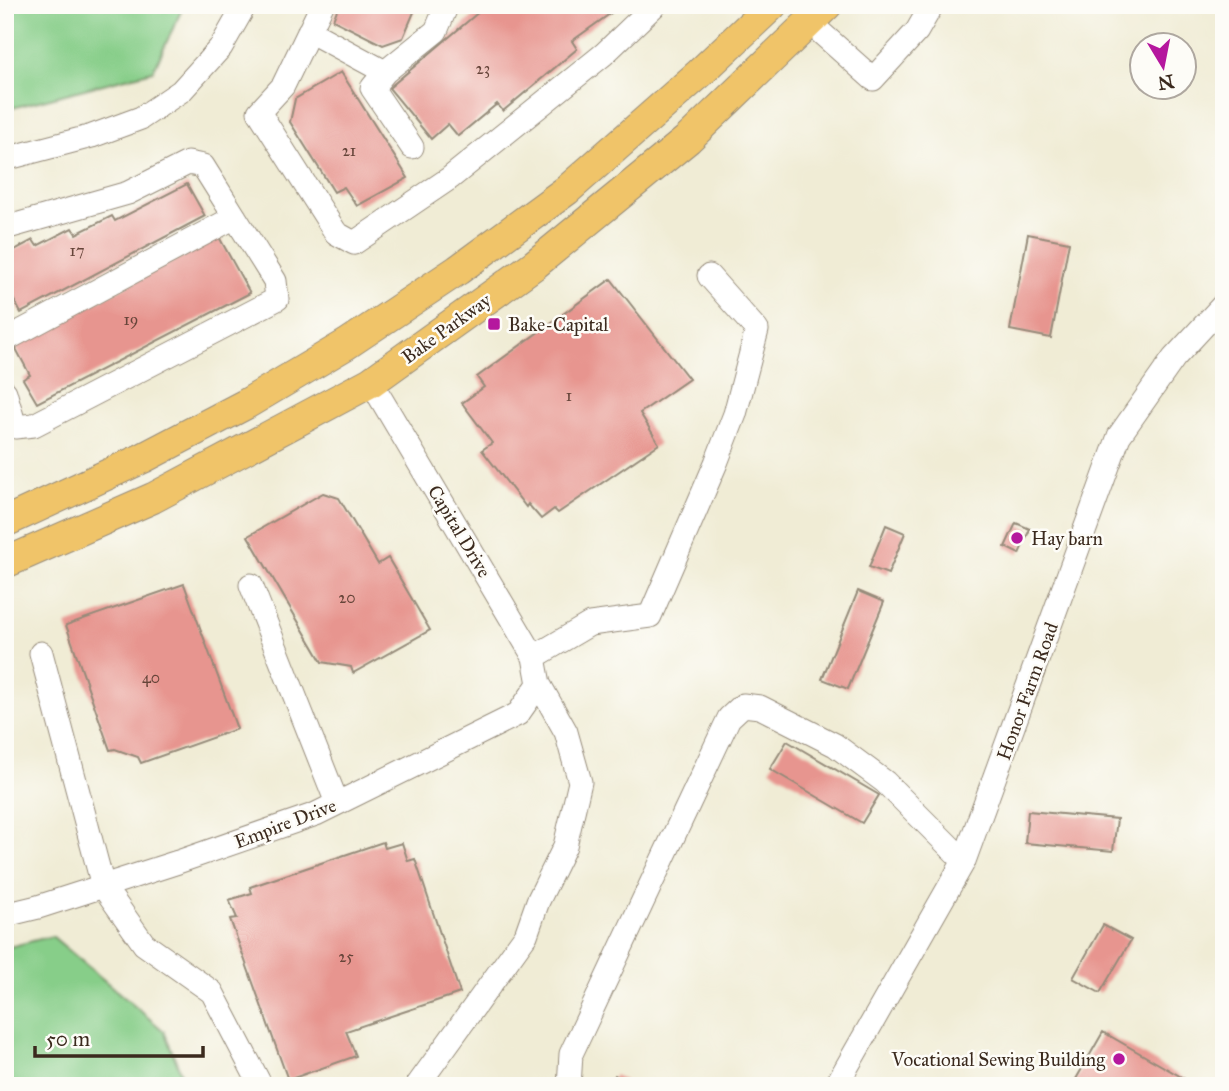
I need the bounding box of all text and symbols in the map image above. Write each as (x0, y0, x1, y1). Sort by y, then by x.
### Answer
north arrow (1128, 32, 1198, 102)
house number: 23 (476, 59, 490, 78)
text: N (1156, 70, 1176, 95)
house number: 21 (342, 141, 356, 160)
house number: 17 (70, 241, 84, 260)
street label: Bake Parkway (397, 288, 496, 368)
house number: 19 (124, 310, 138, 329)
place label: Bake-Capital (508, 313, 609, 336)
marker: Bake-Capital (486, 316, 502, 332)
house number: 1 (566, 386, 572, 405)
street label: Capital Drive (423, 481, 496, 582)
place label: Hay barn (1031, 527, 1103, 550)
marker: Hay barn (1009, 530, 1025, 546)
house number: 20 (338, 588, 356, 607)
street label: Honor Farm Road (992, 619, 1063, 763)
house number: 40 (142, 668, 160, 687)
street label: Empire Drive (231, 793, 339, 853)
house number: 25 (338, 947, 354, 966)
scale bar (35, 1014, 203, 1058)
text: 50 m (46, 1026, 91, 1052)
place label: Vocational Sewing Building (891, 1048, 1105, 1072)
marker: Vocational Sewing Building (1111, 1051, 1127, 1067)

